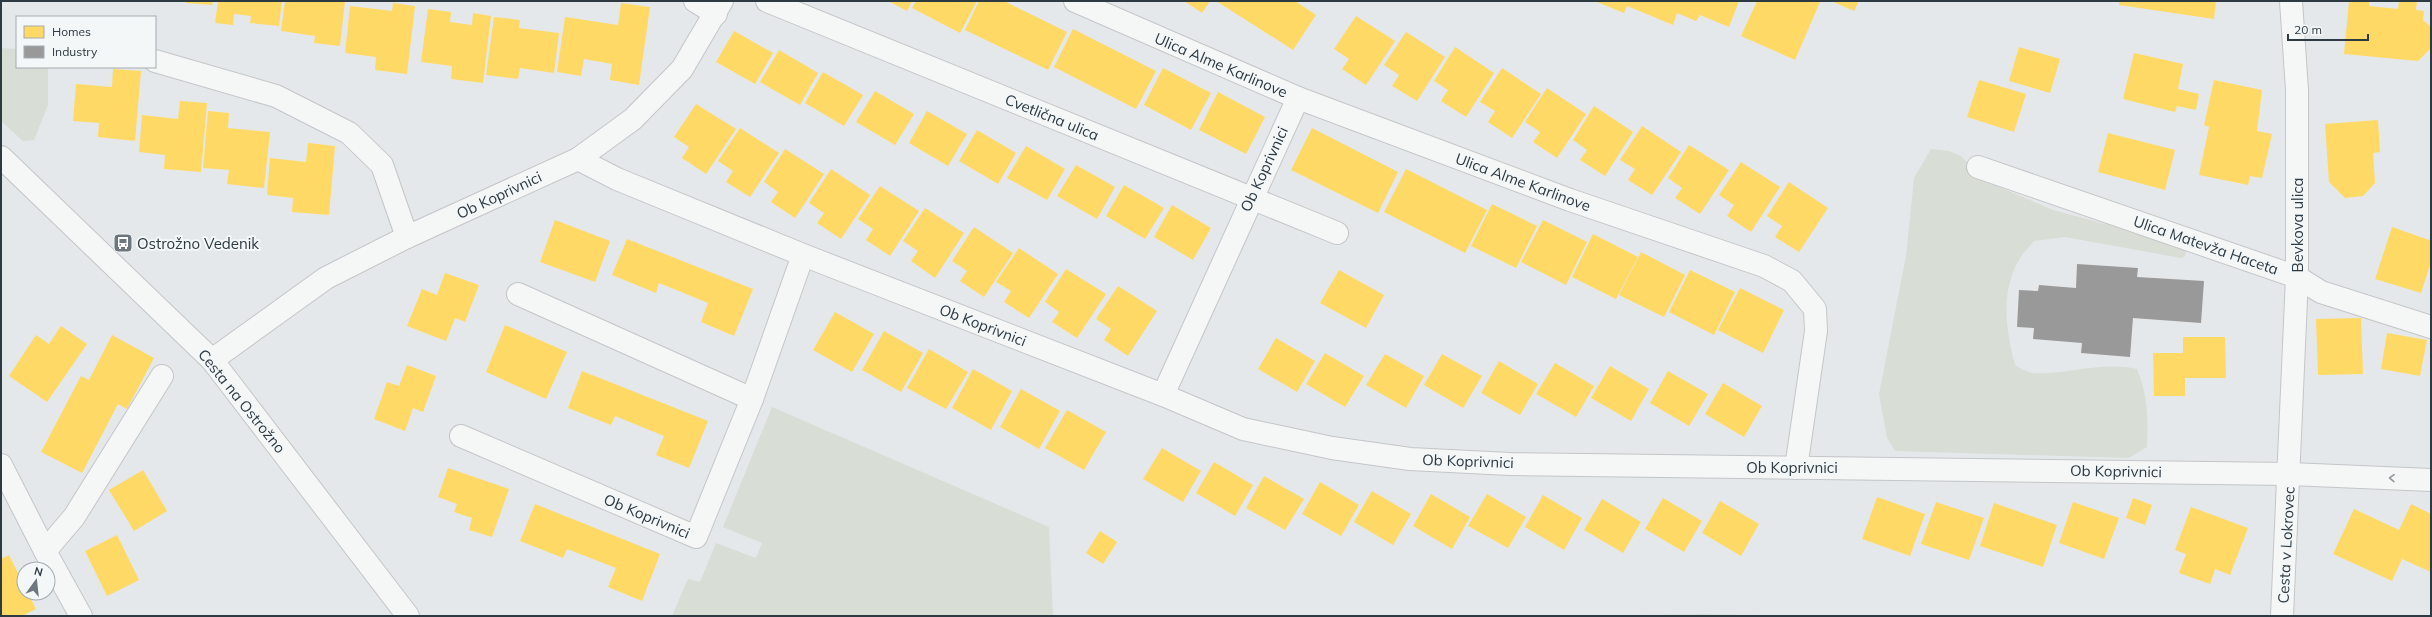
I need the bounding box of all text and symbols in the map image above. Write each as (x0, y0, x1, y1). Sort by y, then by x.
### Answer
legend (16, 16, 156, 68)
scale bar (2288, 16, 2368, 42)
text: 20 m (2294, 22, 2322, 37)
text: Homes (52, 24, 91, 39)
street label: Ulica Alme Karlinove (1152, 28, 1290, 102)
text: Industry (52, 44, 98, 59)
street label: Cvetlična ulica (1002, 90, 1102, 144)
street label: Ob Koprivnici (1236, 123, 1292, 215)
street label: Ulica Alme Karlinove (1453, 149, 1593, 215)
street label: Ob Koprivnici (453, 167, 545, 223)
street label: Bevkova ulica (2288, 177, 2307, 273)
street label: Ulica Matevža Haceta (2131, 211, 2281, 279)
bus stop icon: Ostrožno Vedenik (112, 232, 134, 254)
place label: Ostrožno Vedenik (137, 234, 259, 253)
street label: Ob Koprivnici (937, 300, 1029, 350)
street label: Cesta na Ostrožno (194, 345, 290, 457)
street label: Ob Koprivnici (1422, 450, 1514, 472)
street label: Ob Koprivnici (1746, 458, 1838, 477)
street label: Ob Koprivnici (2070, 461, 2162, 481)
one-way arrow (2389, 474, 2395, 482)
street label: Cesta v Lokrovec (2273, 486, 2299, 604)
street label: Ob Koprivnici (601, 489, 693, 543)
north arrow (16, 561, 56, 601)
text: N (33, 564, 44, 579)

